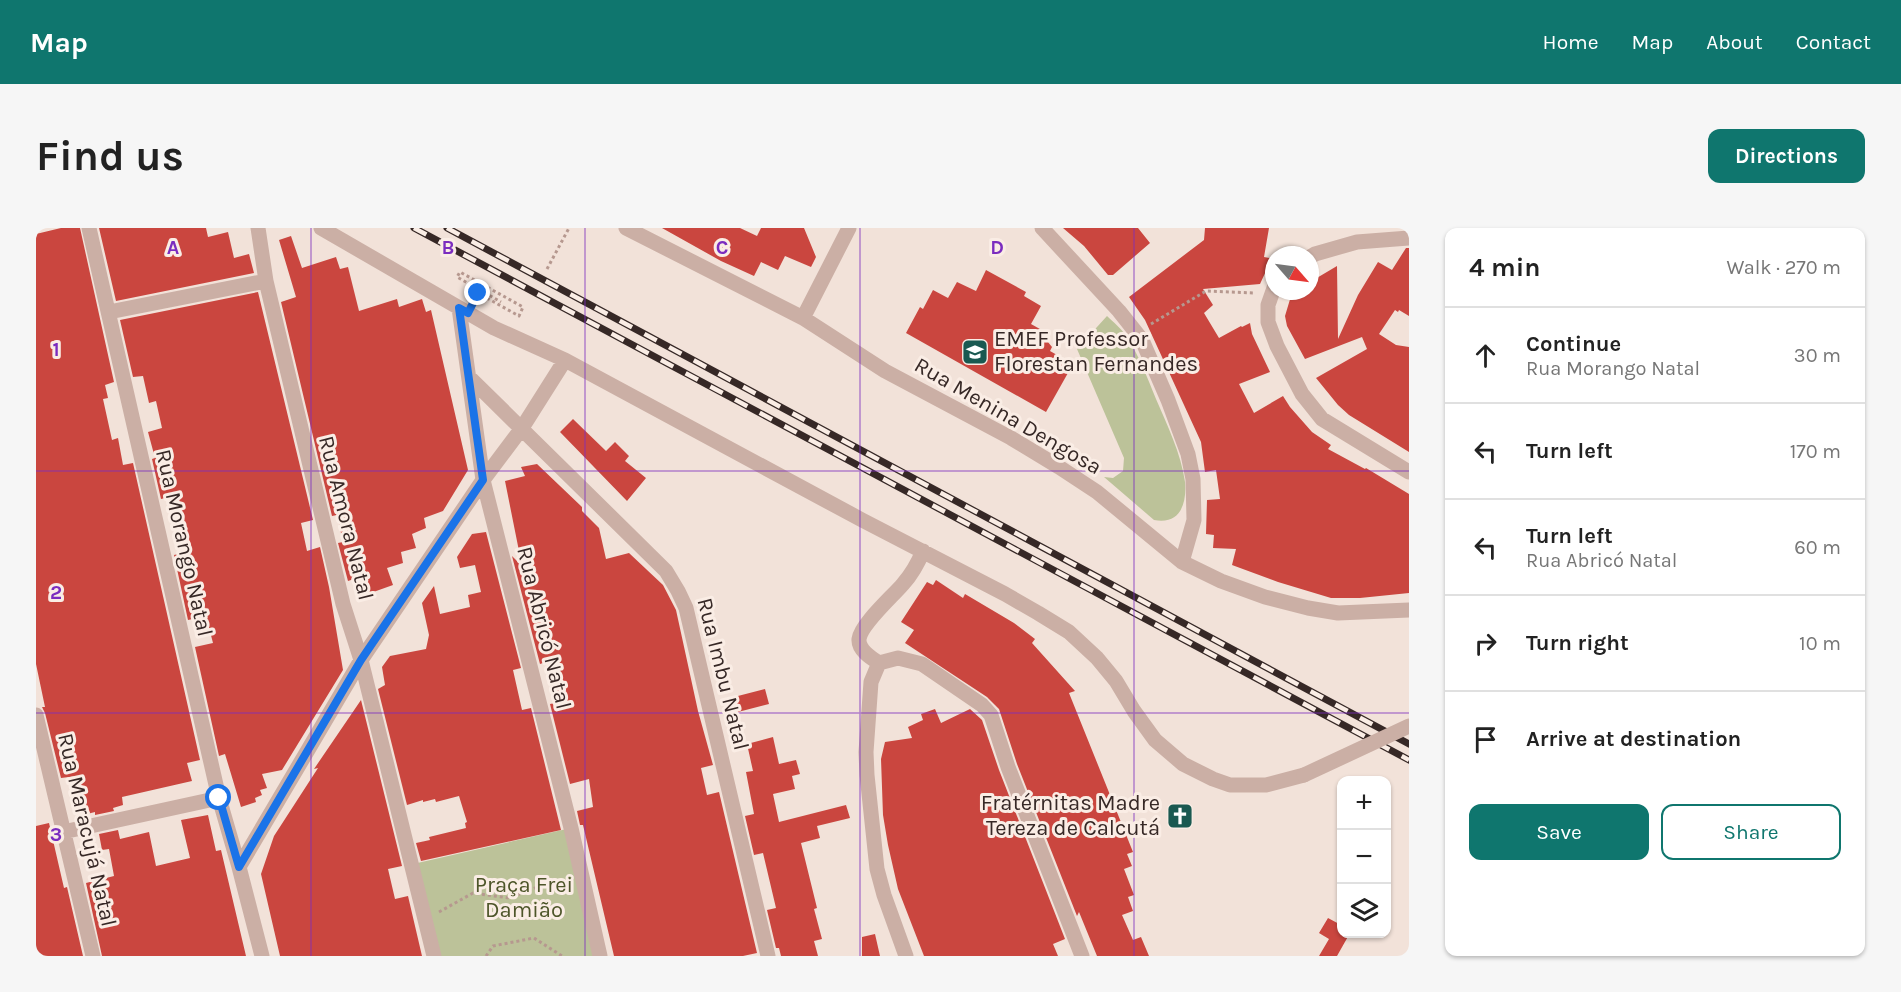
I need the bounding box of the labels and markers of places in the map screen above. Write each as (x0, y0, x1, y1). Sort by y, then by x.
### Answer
place label: EMEF Professor Florestan Fernandes (994, 326, 1198, 377)
school or university icon: EMEF Professor Florestan Fernandes (960, 337, 990, 367)
place label: Fratérnitas Madre Tereza de Calcutá (981, 790, 1160, 841)
church icon: Fratérnitas Madre Tereza de Calcutá (1165, 801, 1195, 831)

